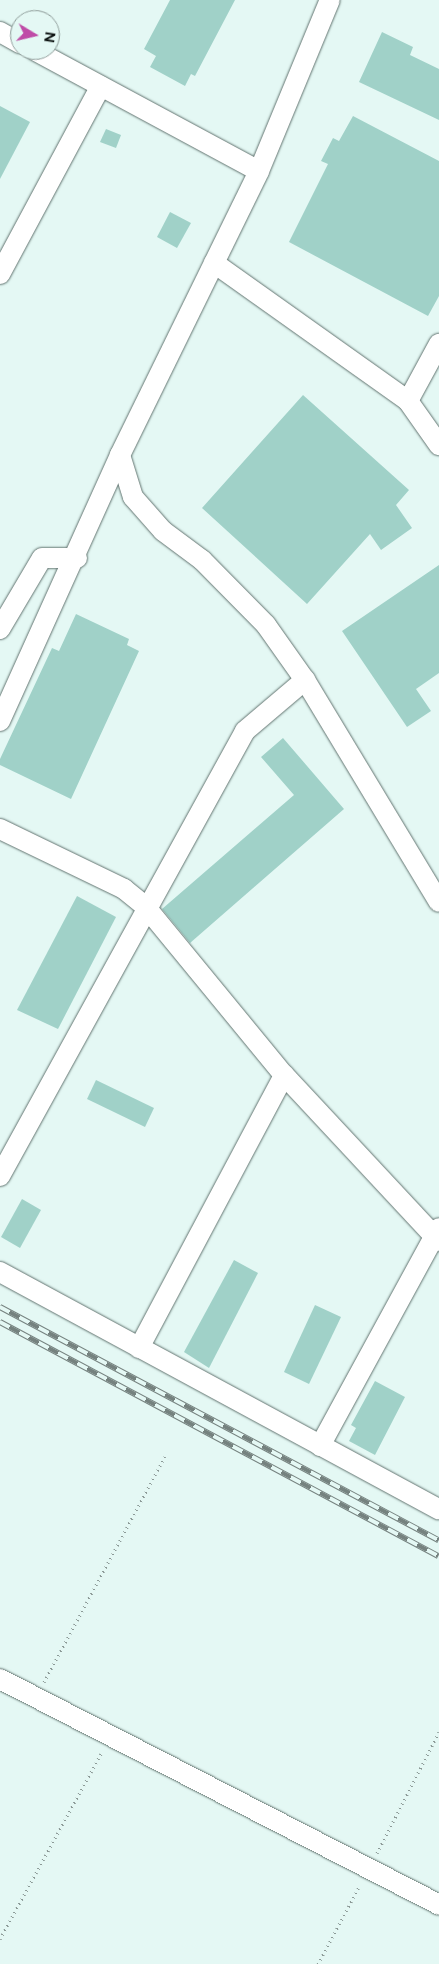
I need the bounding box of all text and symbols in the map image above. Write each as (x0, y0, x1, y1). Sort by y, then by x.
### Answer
north arrow (10, 10, 60, 60)
text: N (40, 31, 59, 44)

